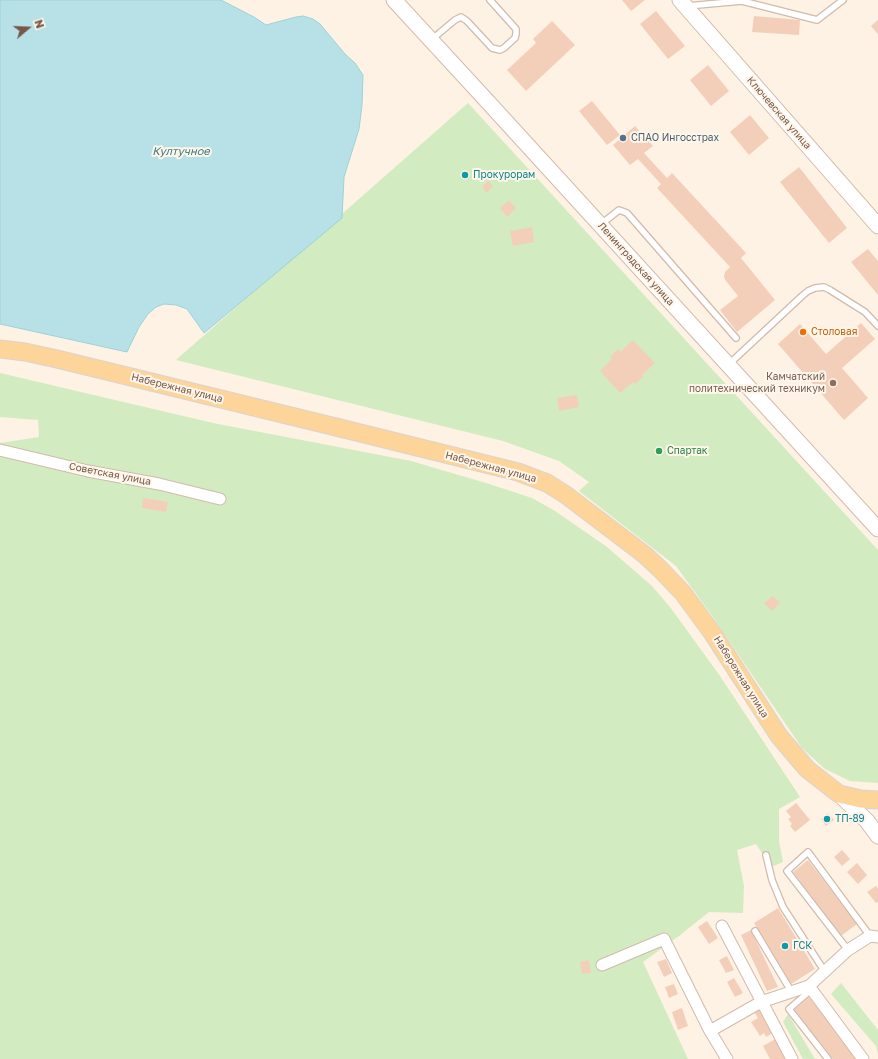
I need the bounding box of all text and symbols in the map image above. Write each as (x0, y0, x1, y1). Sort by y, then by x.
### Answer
north arrow (8, 8, 48, 48)
text: N (32, 18, 47, 30)
street label: Ключевская улица (744, 74, 814, 152)
place label: СПАО Ингосстрах (631, 132, 719, 144)
marker: СПАО Ингосстрах (618, 133, 628, 143)
water label: Култучное (152, 145, 210, 159)
place label: Прокурорам (473, 169, 535, 181)
marker: Прокурорам (460, 170, 470, 180)
street label: Ленинградская улица (595, 220, 677, 308)
place label: Столовая (811, 326, 857, 338)
marker: Столовая (798, 327, 808, 337)
street label: Набережная улица (130, 371, 224, 405)
place label: Камчатский политехнический техникум (689, 371, 825, 394)
marker: Камчатский политехнический техникум (828, 378, 838, 388)
place label: Спартак (667, 445, 708, 457)
marker: Спартак (654, 446, 664, 456)
street label: Набережная улица (444, 449, 538, 485)
street label: Советская улица (68, 460, 152, 488)
street label: Набережная улица (711, 634, 771, 720)
place label: ТП-89 (835, 813, 865, 825)
marker: ТП-89 (822, 814, 832, 824)
place label: ГСК (793, 940, 812, 952)
marker: ГСК (780, 941, 790, 951)

